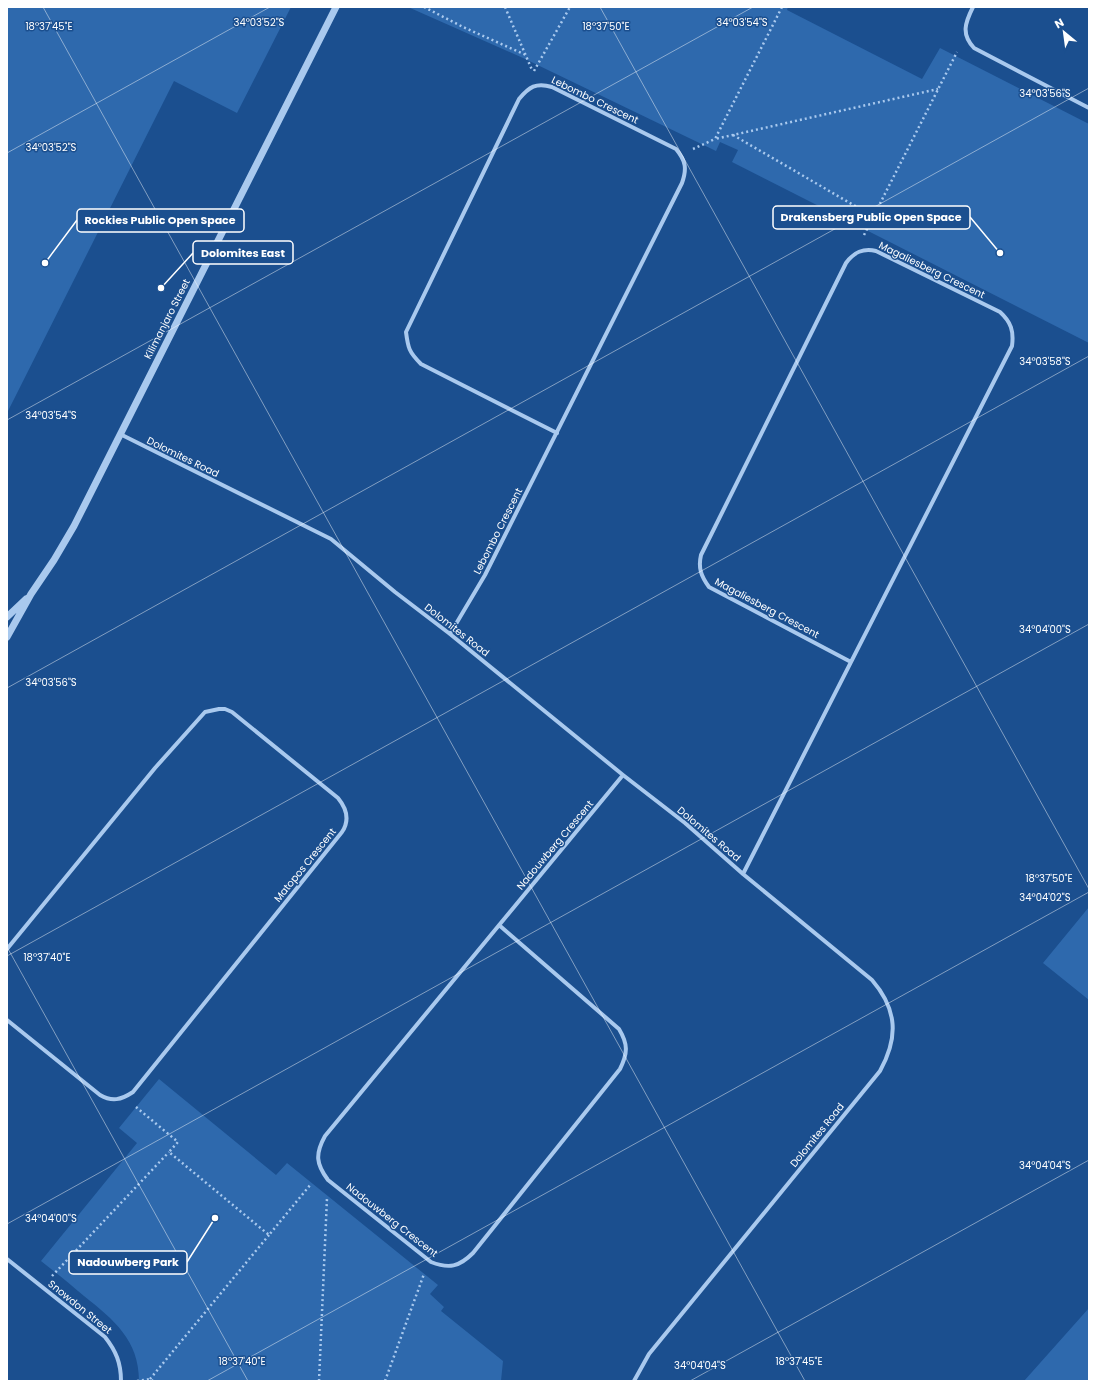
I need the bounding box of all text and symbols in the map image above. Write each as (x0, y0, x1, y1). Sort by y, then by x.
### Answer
north arrow (1044, 12, 1084, 52)
text: N (1052, 14, 1067, 32)
text: 34°03'52"S (234, 15, 285, 30)
text: 34°03'54"S (716, 15, 768, 30)
text: 18°37'45"E (25, 19, 73, 34)
text: 18°37'50"E (582, 19, 630, 34)
street label: Lebombo Crescent (549, 72, 641, 128)
text: 34°03'56"S (1019, 86, 1071, 101)
text: 34°03'52"S (26, 140, 77, 155)
callout: Drakensberg Public Open Space (773, 206, 970, 229)
callout: Rockies Public Open Space (77, 209, 244, 232)
text: Drakensberg Public Open Space (780, 209, 962, 225)
text: Rockies Public Open Space (84, 212, 236, 228)
street label: Magaliesberg Crescent (876, 238, 988, 302)
callout: Dolomites East (193, 241, 293, 264)
text: Dolomites East (201, 245, 285, 261)
street label: Kilimanjaro Street (140, 276, 194, 362)
text: 34°03'58"S (1019, 354, 1071, 369)
text: 34°03'54"S (25, 408, 77, 423)
street label: Dolomites Road (144, 433, 222, 481)
street label: Lebombo Crescent (470, 485, 526, 577)
street label: Magaliesberg Crescent (712, 574, 822, 642)
street label: Dolomites Road (421, 600, 493, 660)
text: 34°04'00"S (1019, 622, 1071, 637)
text: 34°03'56"S (25, 675, 77, 690)
street label: Nadouwberg Crescent (513, 797, 597, 893)
street label: Dolomites Road (674, 803, 744, 865)
street label: Matopos Crescent (270, 824, 340, 905)
text: 18°37'50"E (1025, 871, 1073, 886)
text: 34°04'02"S (1019, 890, 1071, 905)
text: 18°37'40"E (23, 950, 71, 965)
street label: Dolomites Road (786, 1100, 848, 1170)
text: 34°04'04"S (1019, 1158, 1071, 1173)
street label: Nadouwberg Crescent (343, 1179, 441, 1261)
text: 34°04'00"S (25, 1211, 77, 1226)
callout: Nadouwberg Park (69, 1251, 187, 1274)
text: Nadouwberg Park (77, 1254, 179, 1270)
street label: Snowdon Street (45, 1277, 115, 1338)
text: 18°37'40"E (218, 1354, 266, 1369)
text: 18°37'45"E (775, 1354, 823, 1369)
text: 34°04'04"S (674, 1358, 726, 1373)

